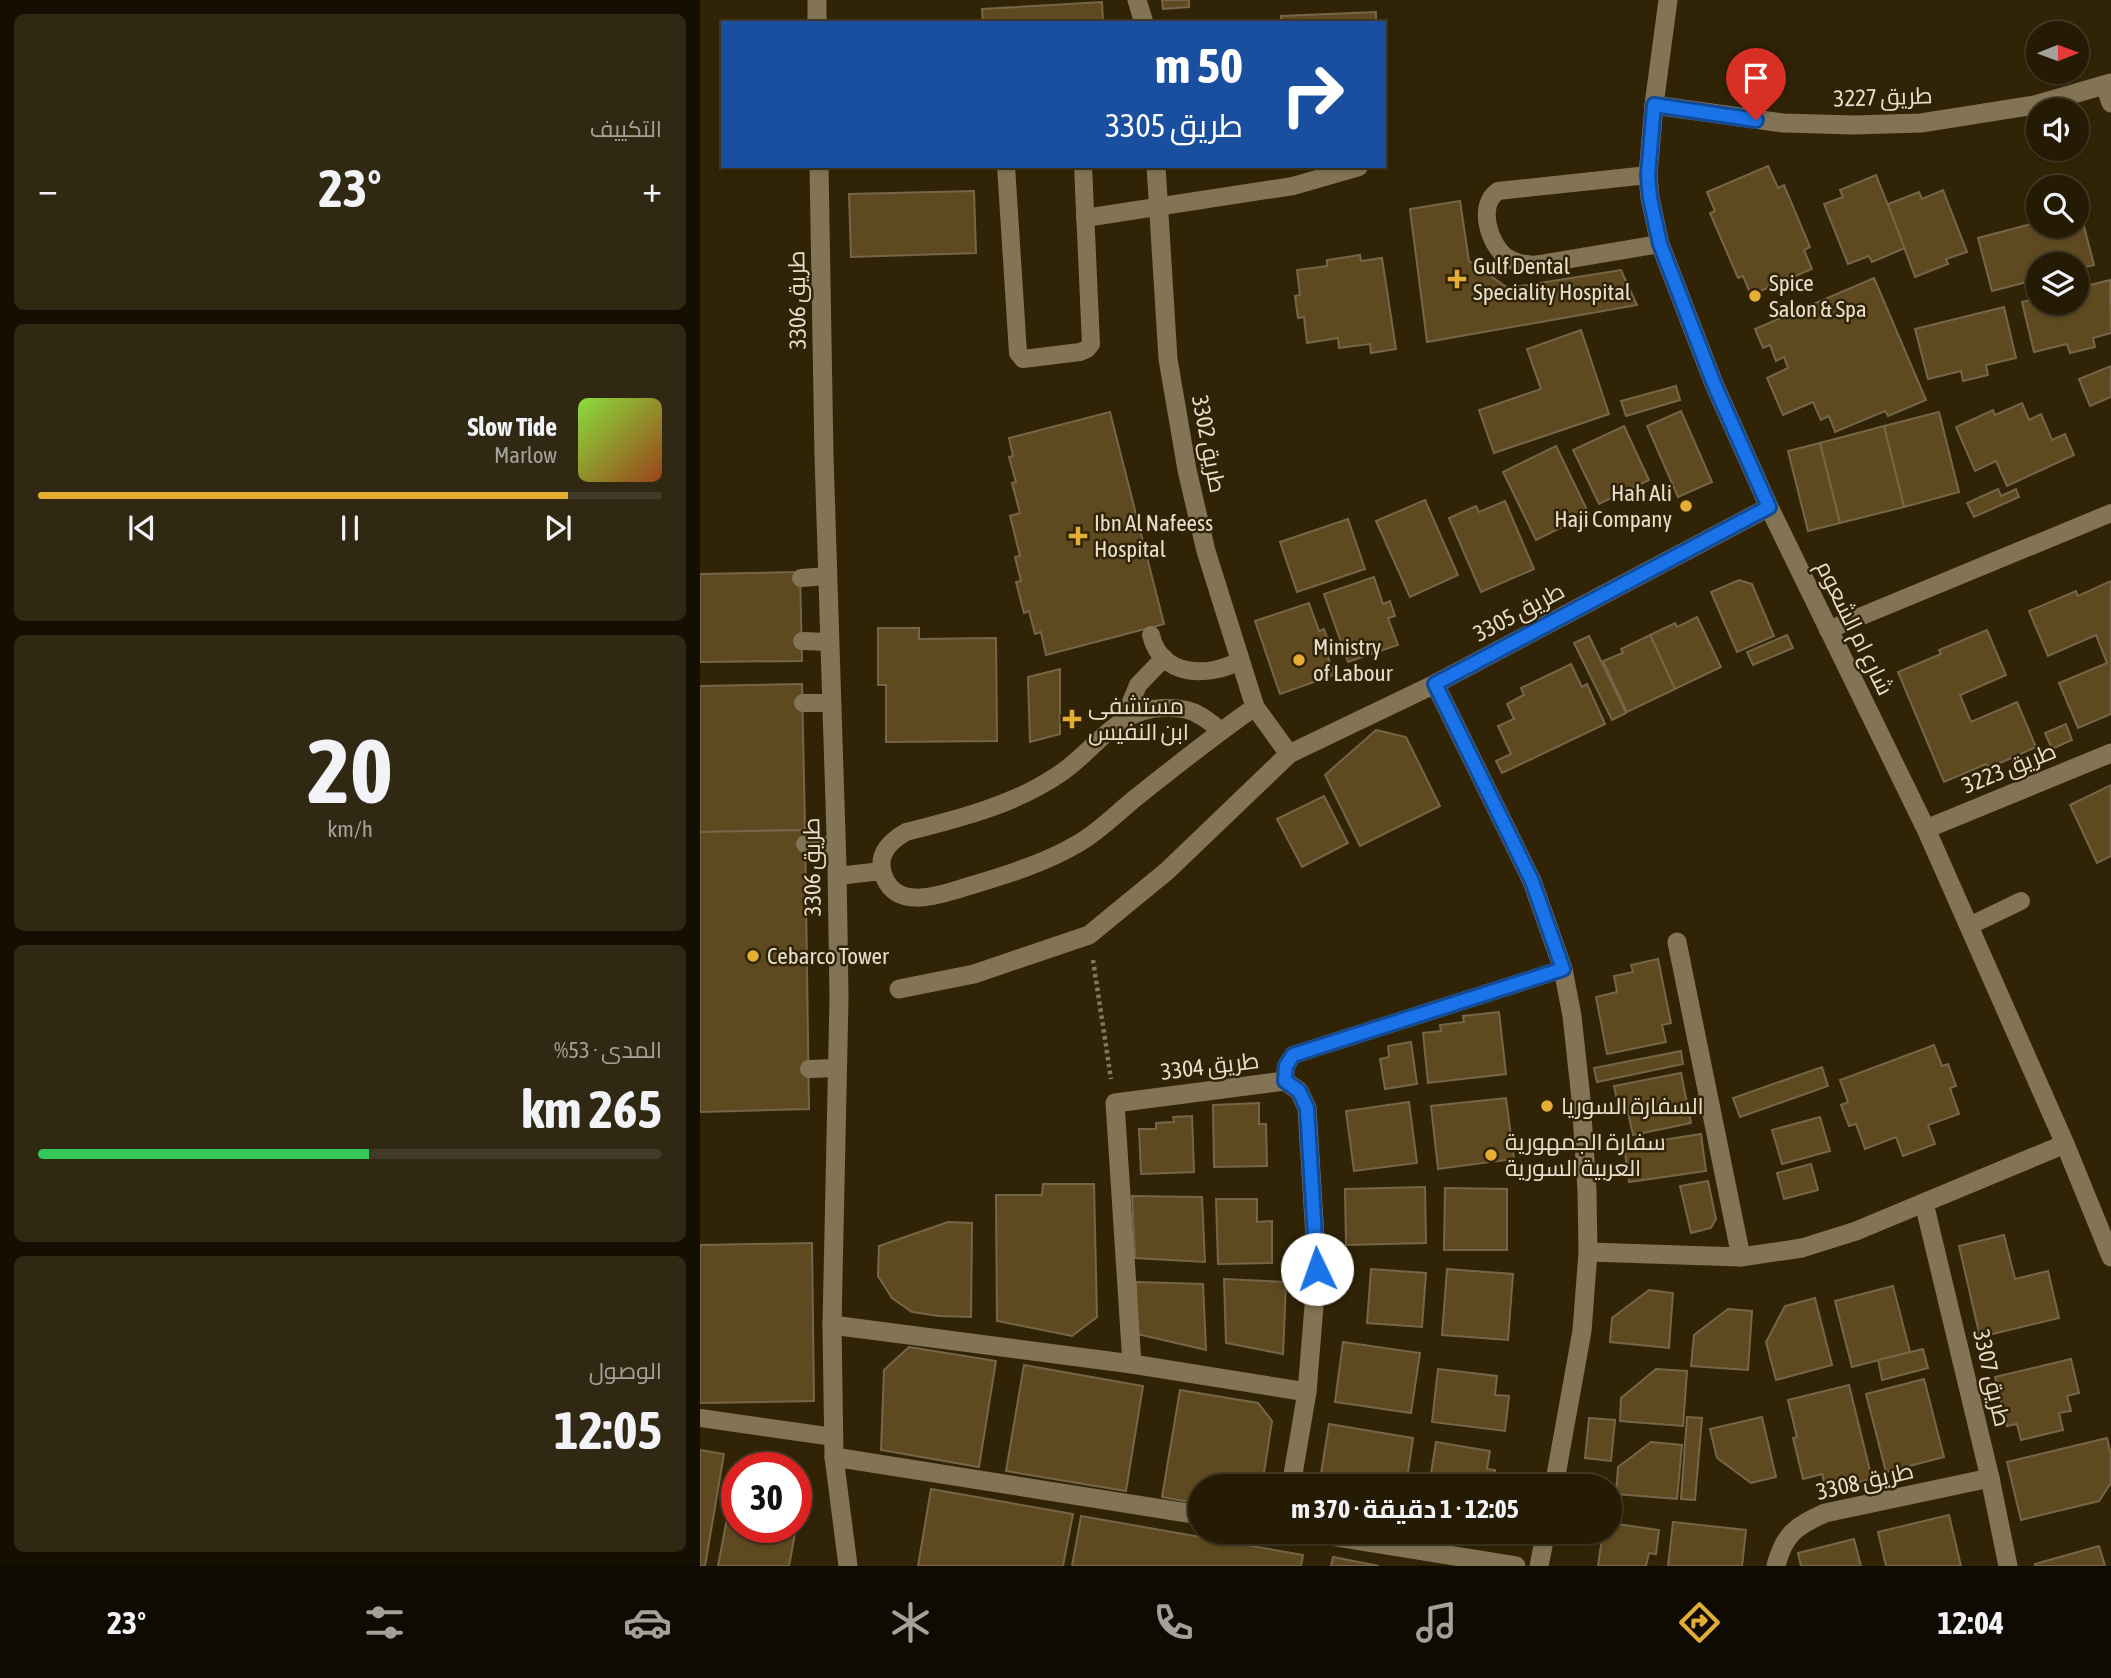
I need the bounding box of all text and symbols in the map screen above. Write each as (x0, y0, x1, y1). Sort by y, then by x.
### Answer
north arrow (2026, 21, 2090, 84)
map controls (2026, 21, 2089, 315)
text: 50 m (1155, 37, 1243, 93)
pin (1726, 48, 1786, 120)
icon: right (1267, 49, 1358, 140)
icon: arrive (1737, 59, 1775, 97)
street label: طريق 3227 (1833, 82, 1933, 113)
button: sound (2026, 98, 2089, 161)
text: طريق 3305 (1105, 107, 1243, 144)
text: التكييف (590, 116, 662, 142)
text: 23° (318, 158, 382, 218)
text: − (38, 167, 58, 210)
text: + (642, 167, 662, 210)
button: search (2026, 175, 2089, 238)
street label: طريق 3306 (783, 250, 812, 350)
button: layers (2026, 252, 2089, 315)
place label: Gulf Dental Speciality Hospital (1473, 253, 1631, 305)
marker: Gulf Dental Speciality Hospital (1447, 269, 1467, 289)
place label: Spice Salon & Spa (1769, 270, 1867, 322)
marker: Spice Salon & Spa (1747, 288, 1763, 304)
street label: طريق 3302 (1186, 393, 1231, 495)
text: Slow Tide (467, 412, 557, 442)
text: Marlow (494, 442, 557, 468)
place label: Hah Ali Haji Company (1554, 480, 1672, 532)
marker: Hah Ali Haji Company (1678, 498, 1694, 514)
icon: previous (123, 509, 161, 547)
icon: pause (331, 509, 369, 547)
icon: next (539, 509, 577, 547)
place label: Ibn Al Nafeess Hospital (1094, 510, 1213, 562)
marker: Ibn Al Nafeess Hospital (1068, 526, 1088, 546)
street label: شارع ام الشعوم (1809, 557, 1899, 701)
street label: طريق 3305 (1469, 577, 1569, 648)
place label: Ministry of Labour (1313, 634, 1394, 686)
marker: Ministry of Labour (1291, 652, 1307, 668)
place label: مستشفى ابن النفيس (1088, 693, 1189, 746)
marker: مستشفى ابن النفيس (1062, 709, 1082, 729)
text: 20 (307, 718, 393, 822)
street label: طريق 3223 (1958, 737, 2060, 800)
text: km/h (327, 816, 373, 842)
street label: طريق 3306 (798, 817, 827, 917)
place label: Cebarco Tower (767, 943, 890, 969)
marker: Cebarco Tower (745, 948, 761, 964)
text: المدى · 53% (554, 1037, 662, 1063)
street label: طريق 3304 (1159, 1047, 1261, 1086)
text: 265 km (521, 1079, 662, 1139)
place label: السفارة السوريا (1561, 1093, 1704, 1119)
marker: السفارة السوريا (1539, 1098, 1555, 1114)
place label: سفارة الجمهورية العربية السورية (1505, 1129, 1666, 1181)
marker: سفارة الجمهورية العربية السورية (1483, 1147, 1499, 1163)
position arrow (1280, 1232, 1354, 1306)
street label: طريق 3307 (1967, 1327, 2016, 1429)
text: الوصول (589, 1358, 662, 1384)
text: 12:05 (554, 1400, 662, 1460)
speed limit sign: 30 (721, 1452, 812, 1543)
street label: طريق 3308 (1814, 1457, 1916, 1506)
text: 12:05 · 1 دقيقة · 370 m (1291, 1494, 1519, 1524)
icon: filters (360, 1598, 409, 1647)
icon: car (623, 1598, 672, 1647)
icon: climate (886, 1598, 935, 1647)
icon: phone (1149, 1598, 1198, 1647)
icon: music (1412, 1598, 1461, 1647)
icon: directions (1675, 1598, 1724, 1647)
text: 23° (107, 1604, 146, 1641)
text: 12:04 (1938, 1604, 2004, 1641)

